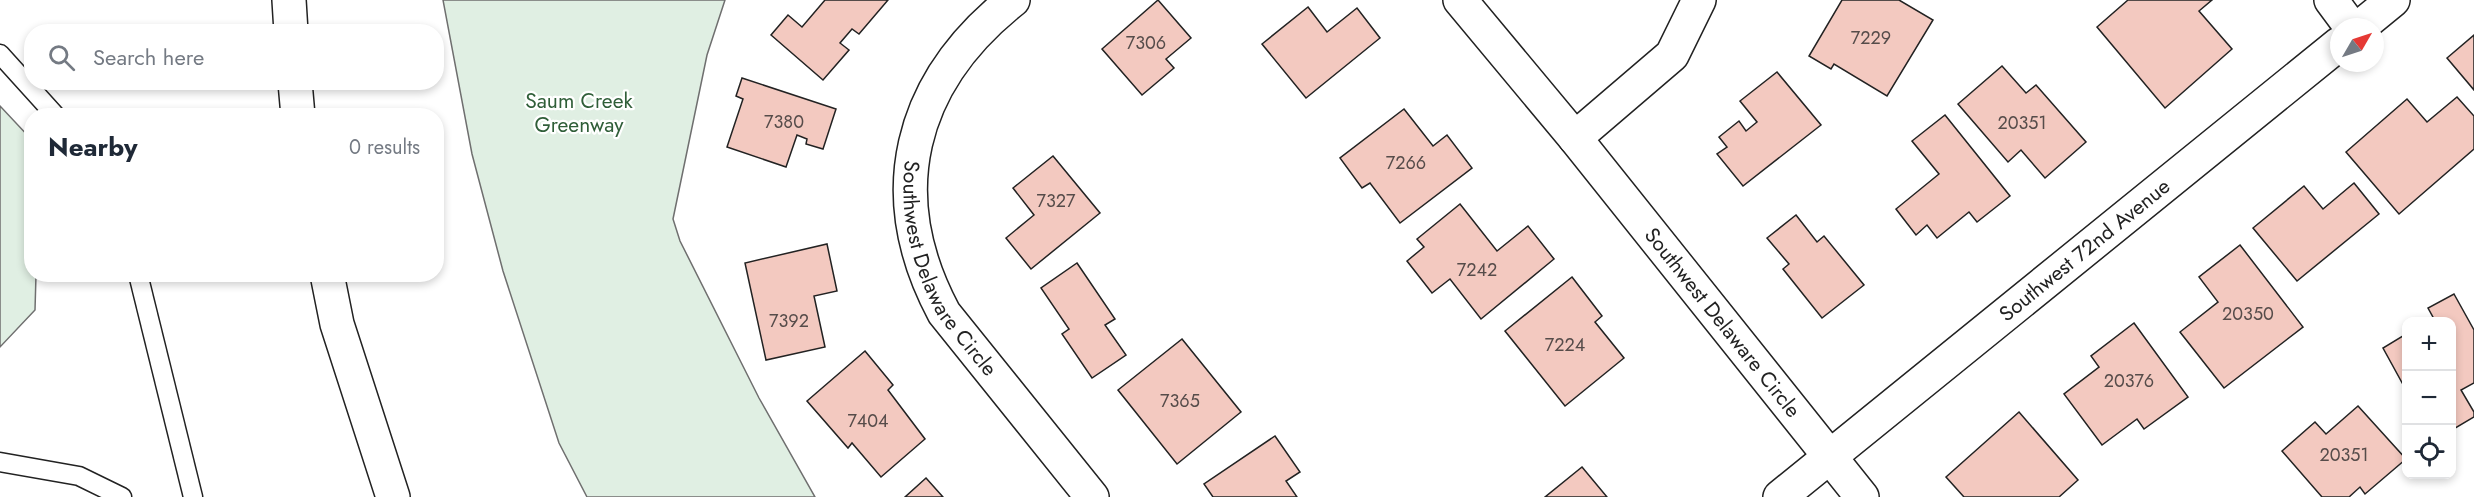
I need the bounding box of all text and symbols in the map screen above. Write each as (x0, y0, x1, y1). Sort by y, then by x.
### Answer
north arrow (2330, 18, 2384, 72)
search box (24, 24, 444, 90)
house number: 7229 (1851, 25, 1891, 51)
house number: 7306 (1126, 30, 1166, 56)
icon: search (45, 41, 78, 74)
text: Search here (93, 41, 204, 73)
park label: Saum Creek Greenway (525, 86, 633, 140)
house number: 7380 (764, 109, 804, 135)
house number: 20351 (1997, 110, 2047, 136)
text: Nearby (48, 128, 137, 166)
text: 0 results (349, 133, 420, 162)
house number: 7266 (1386, 150, 1426, 176)
street label: Southwest Delaware Circle (895, 159, 1004, 383)
street label: Southwest 72nd Avenue (1993, 172, 2177, 329)
house number: 7327 (1037, 188, 1076, 214)
street label: Southwest Delaware Circle (1637, 221, 1808, 424)
house number: 7242 (1457, 257, 1497, 283)
house number: 20350 (2222, 301, 2274, 327)
house number: 7392 (769, 308, 809, 334)
map controls (2402, 317, 2456, 479)
button: + (2402, 317, 2456, 371)
house number: 7224 (1545, 332, 1585, 358)
house number: 20376 (2104, 368, 2154, 394)
button: − (2402, 371, 2456, 425)
house number: 7365 (1160, 388, 1200, 414)
house number: 7404 (847, 408, 889, 434)
button: locate (2402, 425, 2456, 479)
house number: 20351 (2319, 442, 2369, 468)

